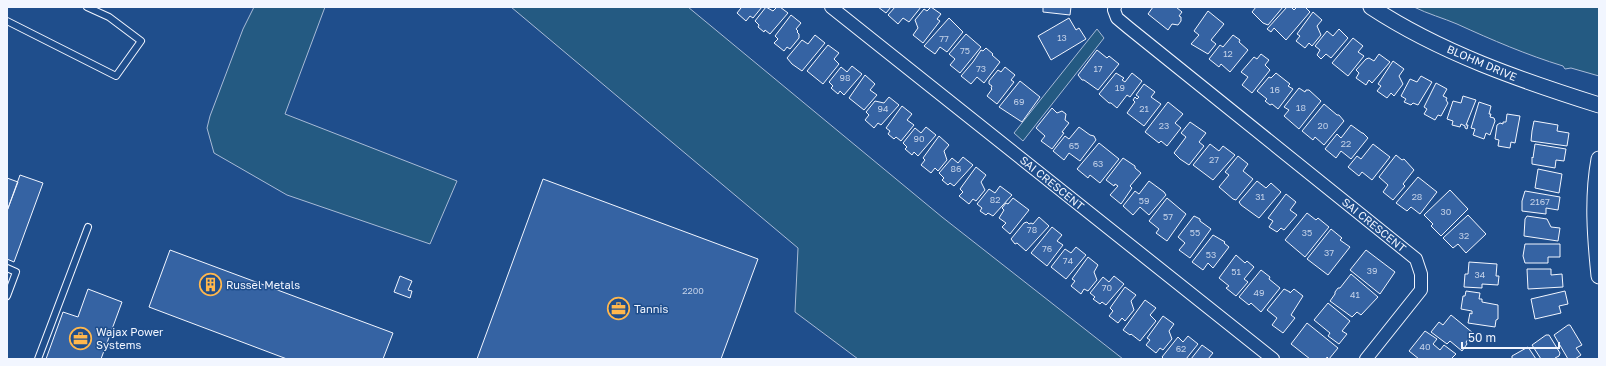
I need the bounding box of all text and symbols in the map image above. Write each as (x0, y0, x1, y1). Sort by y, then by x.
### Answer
house number: 13 (1057, 32, 1067, 43)
house number: 77 (939, 33, 949, 44)
street label: BLOHM DRIVE (1445, 42, 1519, 83)
house number: 75 (960, 45, 970, 56)
house number: 12 (1223, 48, 1233, 59)
house number: 73 (976, 63, 986, 74)
house number: 17 (1093, 63, 1103, 74)
house number: 98 (840, 72, 850, 83)
house number: 19 (1115, 82, 1125, 93)
house number: 16 (1270, 84, 1280, 95)
house number: 69 (1014, 96, 1024, 107)
house number: 18 (1296, 102, 1306, 113)
house number: 94 (878, 103, 889, 114)
house number: 21 (1139, 103, 1149, 114)
house number: 23 (1159, 120, 1169, 131)
house number: 20 (1318, 120, 1329, 131)
house number: 90 (913, 133, 925, 144)
house number: 22 (1341, 138, 1351, 149)
house number: 65 (1069, 140, 1079, 151)
street label: SAI CRESCENT (1018, 153, 1087, 213)
house number: 27 (1209, 154, 1219, 165)
house number: 63 (1093, 158, 1103, 169)
house number: 86 (951, 163, 961, 174)
house number: 31 (1255, 191, 1265, 202)
house number: 28 (1412, 191, 1422, 202)
house number: 82 (990, 194, 1000, 205)
house number: 59 (1139, 195, 1149, 206)
street label: SAI CRESCENT (1340, 195, 1409, 255)
house number: 2167 (1530, 196, 1550, 207)
house number: 30 (1441, 206, 1452, 217)
house number: 57 (1163, 211, 1173, 222)
house number: 78 (1027, 224, 1037, 235)
house number: 55 (1190, 227, 1200, 238)
house number: 35 (1302, 227, 1312, 238)
house number: 32 (1459, 230, 1469, 241)
house number: 76 (1042, 243, 1052, 254)
house number: 37 (1324, 247, 1334, 258)
house number: 53 (1206, 249, 1216, 260)
house number: 74 (1063, 255, 1074, 266)
house number: 39 (1367, 265, 1377, 276)
house number: 51 (1231, 266, 1241, 277)
house number: 34 (1475, 269, 1486, 280)
building icon: Russel Metals (198, 272, 224, 298)
place label: Russel Metals (226, 278, 300, 291)
house number: 70 (1102, 282, 1113, 293)
house number: 2200 (682, 285, 704, 296)
house number: 49 (1254, 287, 1264, 298)
house number: 41 (1350, 289, 1361, 300)
office icon: Tannis (605, 296, 631, 322)
place label: Tannis (634, 302, 669, 315)
scale bar (1462, 324, 1559, 350)
office icon: Wajax Power Systems (68, 325, 94, 351)
place label: Wajax Power Systems (96, 325, 164, 351)
text: 50 m (1468, 330, 1496, 345)
house number: 40 (1419, 341, 1431, 352)
house number: 62 (1176, 343, 1186, 354)

